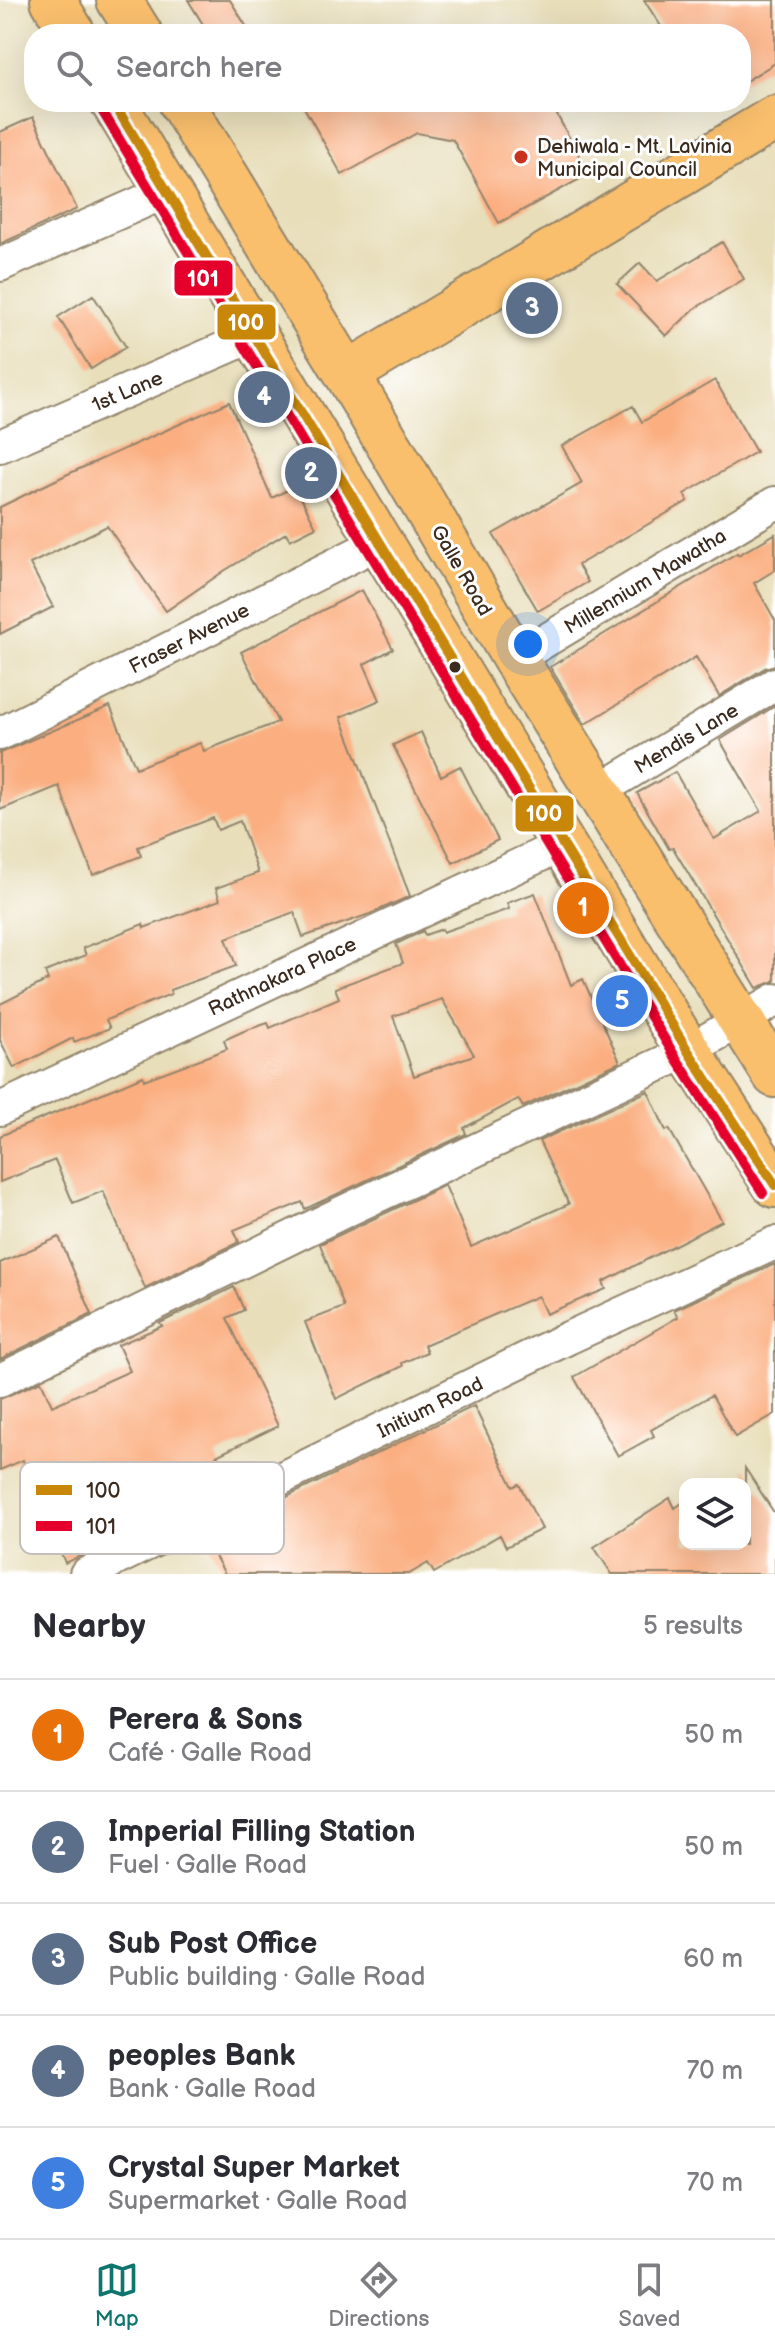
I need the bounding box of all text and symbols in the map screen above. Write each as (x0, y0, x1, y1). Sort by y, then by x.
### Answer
search box (24, 24, 751, 112)
icon: search (52, 46, 96, 90)
text: Search here (116, 50, 282, 86)
place label: Dehiwala - Mt. Lavinia Municipal Council (537, 135, 732, 182)
marker: Dehiwala - Mt. Lavinia Municipal Council (512, 148, 530, 166)
line badge: 101 (173, 259, 234, 297)
text: 101 (187, 266, 219, 293)
pin: 3 (506, 278, 558, 338)
line badge: 100 (216, 303, 277, 341)
text: 100 (228, 310, 264, 337)
street label: 1st Lane (88, 366, 167, 418)
pin: 4 (238, 367, 290, 427)
pin: 2 (285, 443, 337, 503)
street label: Galle Road (426, 521, 497, 620)
street label: Millennium Mawatha (560, 524, 731, 640)
street label: Fraser Avenue (125, 598, 254, 679)
your location (508, 624, 548, 664)
unlabelled marker (447, 659, 463, 675)
street label: Mendis Lane (630, 698, 743, 779)
line badge: 100 (514, 794, 575, 833)
text: 100 (526, 801, 562, 828)
pin: 1 (557, 878, 609, 938)
street label: Rathnakara Place (205, 932, 360, 1022)
pin: 5 (596, 971, 648, 1031)
street label: Initium Road (374, 1372, 487, 1444)
legend (20, 1462, 284, 1554)
text: 100 (86, 1478, 120, 1505)
map controls (679, 1478, 751, 1550)
button: layers (679, 1478, 751, 1550)
text: 101 (86, 1514, 116, 1541)
text: Nearby (32, 1606, 146, 1647)
text: 5 results (643, 1611, 743, 1642)
text: Perera & Sons (108, 1702, 303, 1738)
text: 1 (53, 1720, 63, 1751)
text: 50 m (684, 1720, 743, 1751)
text: Café · Galle Road (108, 1738, 312, 1769)
text: Imperial Filling Station (108, 1814, 415, 1850)
text: 2 (50, 1832, 66, 1863)
text: 50 m (684, 1832, 743, 1863)
text: Fuel · Galle Road (108, 1850, 307, 1881)
text: Sub Post Office (108, 1926, 317, 1962)
text: 3 (50, 1944, 66, 1975)
text: 60 m (683, 1944, 743, 1975)
text: Public building · Galle Road (108, 1962, 425, 1993)
text: peoples Bank (108, 2038, 295, 2074)
text: 4 (50, 2056, 66, 2087)
text: 70 m (686, 2056, 743, 2087)
text: Bank · Galle Road (108, 2074, 316, 2105)
text: Crystal Super Market (108, 2150, 400, 2186)
text: 5 (50, 2168, 66, 2199)
text: 70 m (686, 2168, 743, 2199)
text: Supermarket · Galle Road (108, 2186, 407, 2217)
tab: Map (95, 2258, 139, 2333)
tab: Directions (328, 2258, 429, 2333)
tab: Saved (619, 2258, 680, 2333)

